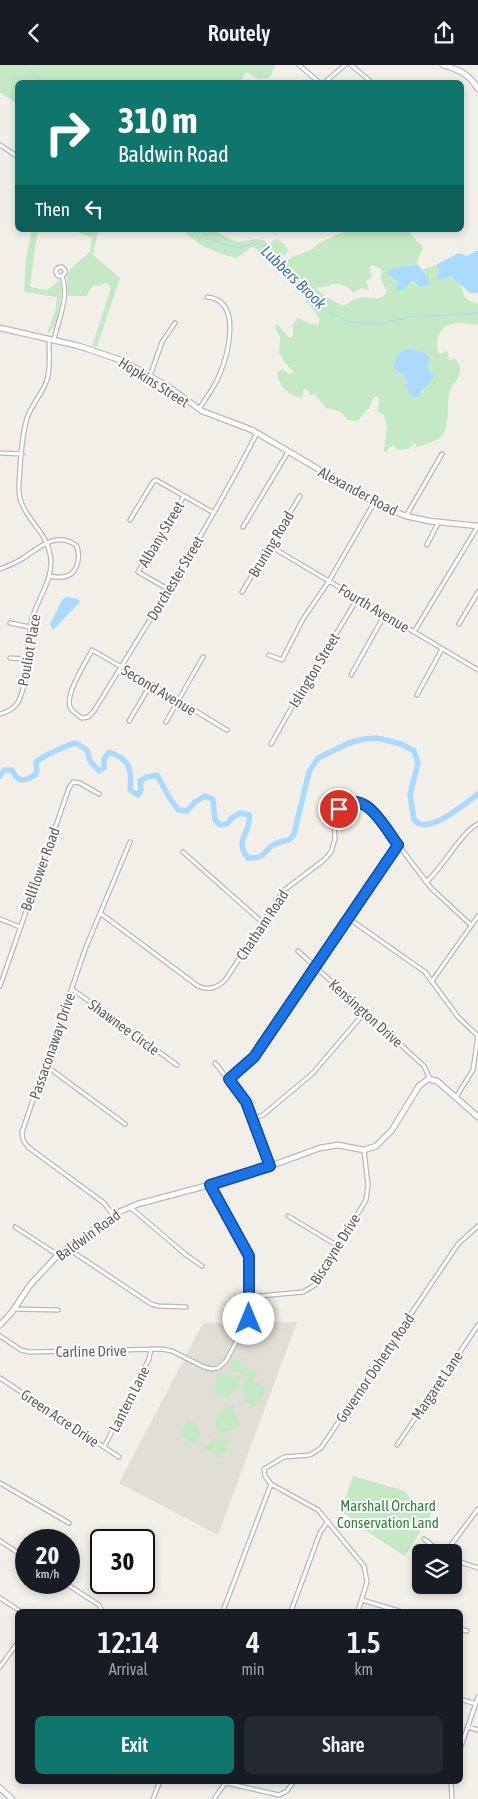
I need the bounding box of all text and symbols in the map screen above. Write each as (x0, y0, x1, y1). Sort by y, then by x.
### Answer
icon: back (20, 19, 48, 47)
icon: share (430, 19, 458, 47)
text: Routely (208, 20, 270, 46)
icon: right (35, 100, 100, 165)
text: 310 m (118, 100, 197, 140)
text: Baldwin Road (118, 141, 229, 167)
icon: left (80, 195, 108, 223)
text: Then (35, 198, 70, 220)
water label: Lubbers Brook (258, 242, 331, 313)
street label: Hopkins Street (116, 354, 192, 410)
street label: Alexander Road (316, 463, 400, 519)
street label: Albany Street (135, 498, 187, 570)
street label: Bruning Road (245, 508, 297, 580)
street label: Dorchester Street (143, 533, 207, 623)
street label: Fourth Avenue (336, 580, 413, 636)
street label: Pouliot Place (14, 612, 44, 687)
street label: Islington Street (285, 630, 343, 710)
street label: Second Avenue (119, 661, 199, 719)
pin (318, 788, 360, 830)
icon: arrive (325, 795, 353, 823)
street label: Bellflower Road (17, 825, 63, 913)
street label: Chatham Road (232, 887, 292, 963)
street label: Kensington Drive (326, 975, 406, 1051)
street label: Passaconaway Drive (26, 990, 78, 1102)
street label: Shawnee Circle (85, 996, 163, 1058)
street label: Baldwin Road (53, 1206, 123, 1264)
street label: Biscayne Drive (307, 1210, 363, 1287)
position arrow (222, 1292, 274, 1344)
street label: Governor Doherty Road (332, 1310, 418, 1426)
street label: Carline Drive (55, 1342, 127, 1360)
street label: Margaret Lane (408, 1348, 466, 1422)
street label: Lantern Lane (105, 1363, 153, 1435)
street label: Green Acre Drive (18, 1386, 102, 1450)
park label: Marshall Orchard Conservation Land (337, 1497, 439, 1531)
speed limit sign: 30 (90, 1529, 155, 1594)
text: 20 (36, 1541, 59, 1569)
map controls (412, 1544, 462, 1594)
button: layers (412, 1544, 462, 1594)
text: km/h (36, 1567, 59, 1581)
text: 12:14 (97, 1625, 159, 1659)
text: 4 (246, 1625, 260, 1659)
text: 1.5 (347, 1625, 381, 1659)
text: Arrival (109, 1660, 148, 1678)
text: min (242, 1660, 265, 1678)
text: km (354, 1660, 373, 1678)
button: Exit (35, 1716, 234, 1774)
button: Share (244, 1716, 443, 1774)

